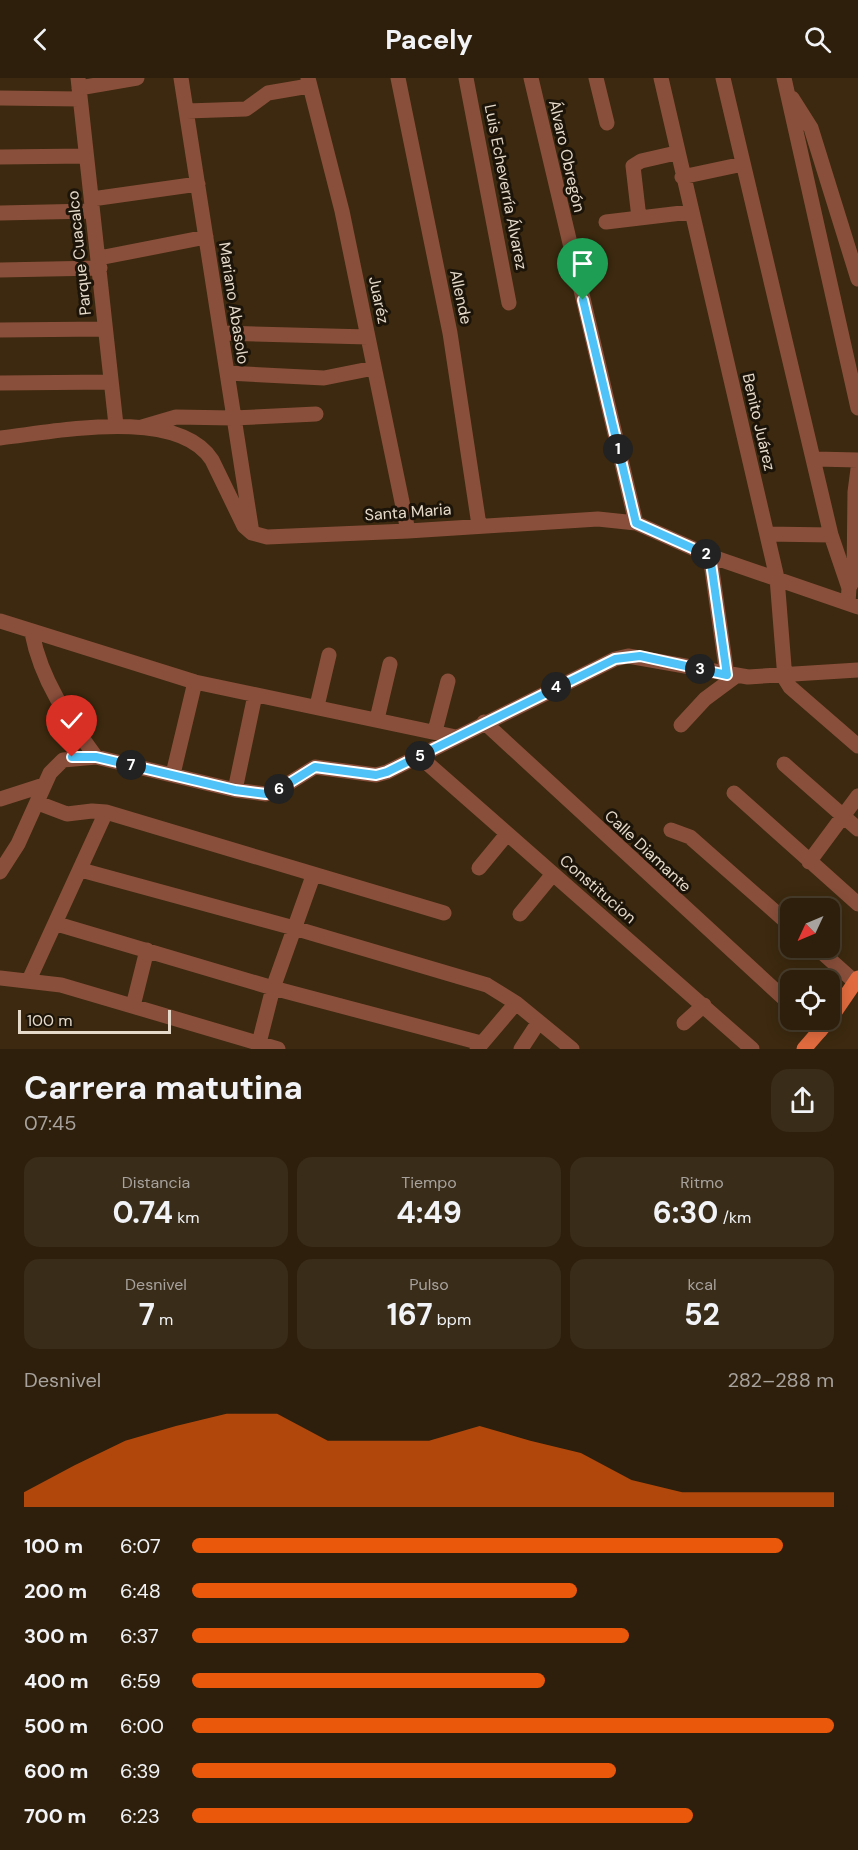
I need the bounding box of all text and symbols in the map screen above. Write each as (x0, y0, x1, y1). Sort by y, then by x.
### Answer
text: Pacely (385, 22, 473, 57)
icon: back (24, 23, 57, 56)
icon: search (801, 23, 834, 56)
street label: Álvaro Obregón (544, 98, 590, 214)
street label: Luis Echeverría Álvarez (480, 102, 532, 272)
street label: Parque Cuacalco (62, 190, 96, 316)
pin (557, 238, 608, 300)
street label: Mariano Abasolo (214, 240, 254, 366)
icon: arrive (566, 247, 599, 280)
street label: Allende (445, 268, 477, 326)
street label: Juaréz (364, 274, 394, 326)
street label: Benito Juárez (738, 371, 780, 473)
pin: 1 (603, 434, 633, 464)
text: 1 (615, 438, 621, 459)
street label: Santa Maria (364, 498, 452, 526)
pin: 2 (691, 539, 721, 569)
text: 2 (701, 543, 711, 564)
pin: 3 (685, 654, 715, 684)
text: 3 (695, 658, 705, 679)
pin: 4 (541, 672, 571, 702)
text: 4 (551, 676, 561, 697)
pin (46, 695, 97, 757)
icon: check (55, 704, 88, 737)
pin: 5 (405, 741, 435, 771)
text: 5 (415, 745, 425, 766)
pin: 7 (116, 750, 146, 780)
text: 7 (127, 754, 135, 775)
pin: 6 (264, 774, 294, 804)
text: 6 (274, 778, 284, 799)
street label: Calle Diamante (600, 805, 696, 897)
street label: Constitucion (555, 850, 641, 928)
north arrow (780, 898, 840, 958)
map controls (780, 898, 840, 1030)
button: locate (780, 970, 840, 1030)
scale bar (18, 1007, 171, 1034)
text: 100 m (27, 1010, 72, 1031)
text: Carrera matutina (24, 1066, 303, 1109)
button: share (771, 1069, 834, 1132)
text: 07:45 (24, 1110, 76, 1136)
text: Distancia (122, 1172, 190, 1193)
text: Tiempo (401, 1172, 457, 1193)
text: Ritmo (680, 1172, 724, 1193)
text: 0.74 (112, 1193, 173, 1232)
text: 4:49 (396, 1193, 462, 1232)
text: 6:30 (653, 1193, 719, 1232)
text: km (173, 1207, 200, 1228)
text: /km (719, 1207, 751, 1228)
text: Desnivel (125, 1274, 187, 1295)
text: Pulso (409, 1274, 449, 1295)
text: kcal (688, 1274, 716, 1295)
text: 7 (139, 1295, 155, 1334)
text: 167 (387, 1295, 433, 1334)
text: 52 (684, 1295, 720, 1334)
text: m (155, 1309, 173, 1330)
text: bpm (433, 1309, 471, 1330)
text: Desnivel (24, 1367, 101, 1393)
text: 282–288 m (727, 1367, 834, 1393)
text: 100 m (24, 1533, 83, 1559)
text: 6:07 (120, 1533, 161, 1559)
text: 200 m (24, 1578, 87, 1604)
text: 6:48 (120, 1578, 161, 1604)
text: 300 m (24, 1623, 88, 1649)
text: 6:37 (120, 1623, 159, 1649)
text: 400 m (24, 1668, 89, 1694)
text: 6:59 (120, 1668, 161, 1694)
text: 500 m (24, 1713, 88, 1739)
text: 6:00 (120, 1713, 164, 1739)
text: 600 m (24, 1758, 88, 1784)
text: 6:39 (120, 1758, 160, 1784)
text: 700 m (24, 1803, 86, 1829)
text: 6:23 (120, 1803, 160, 1829)

